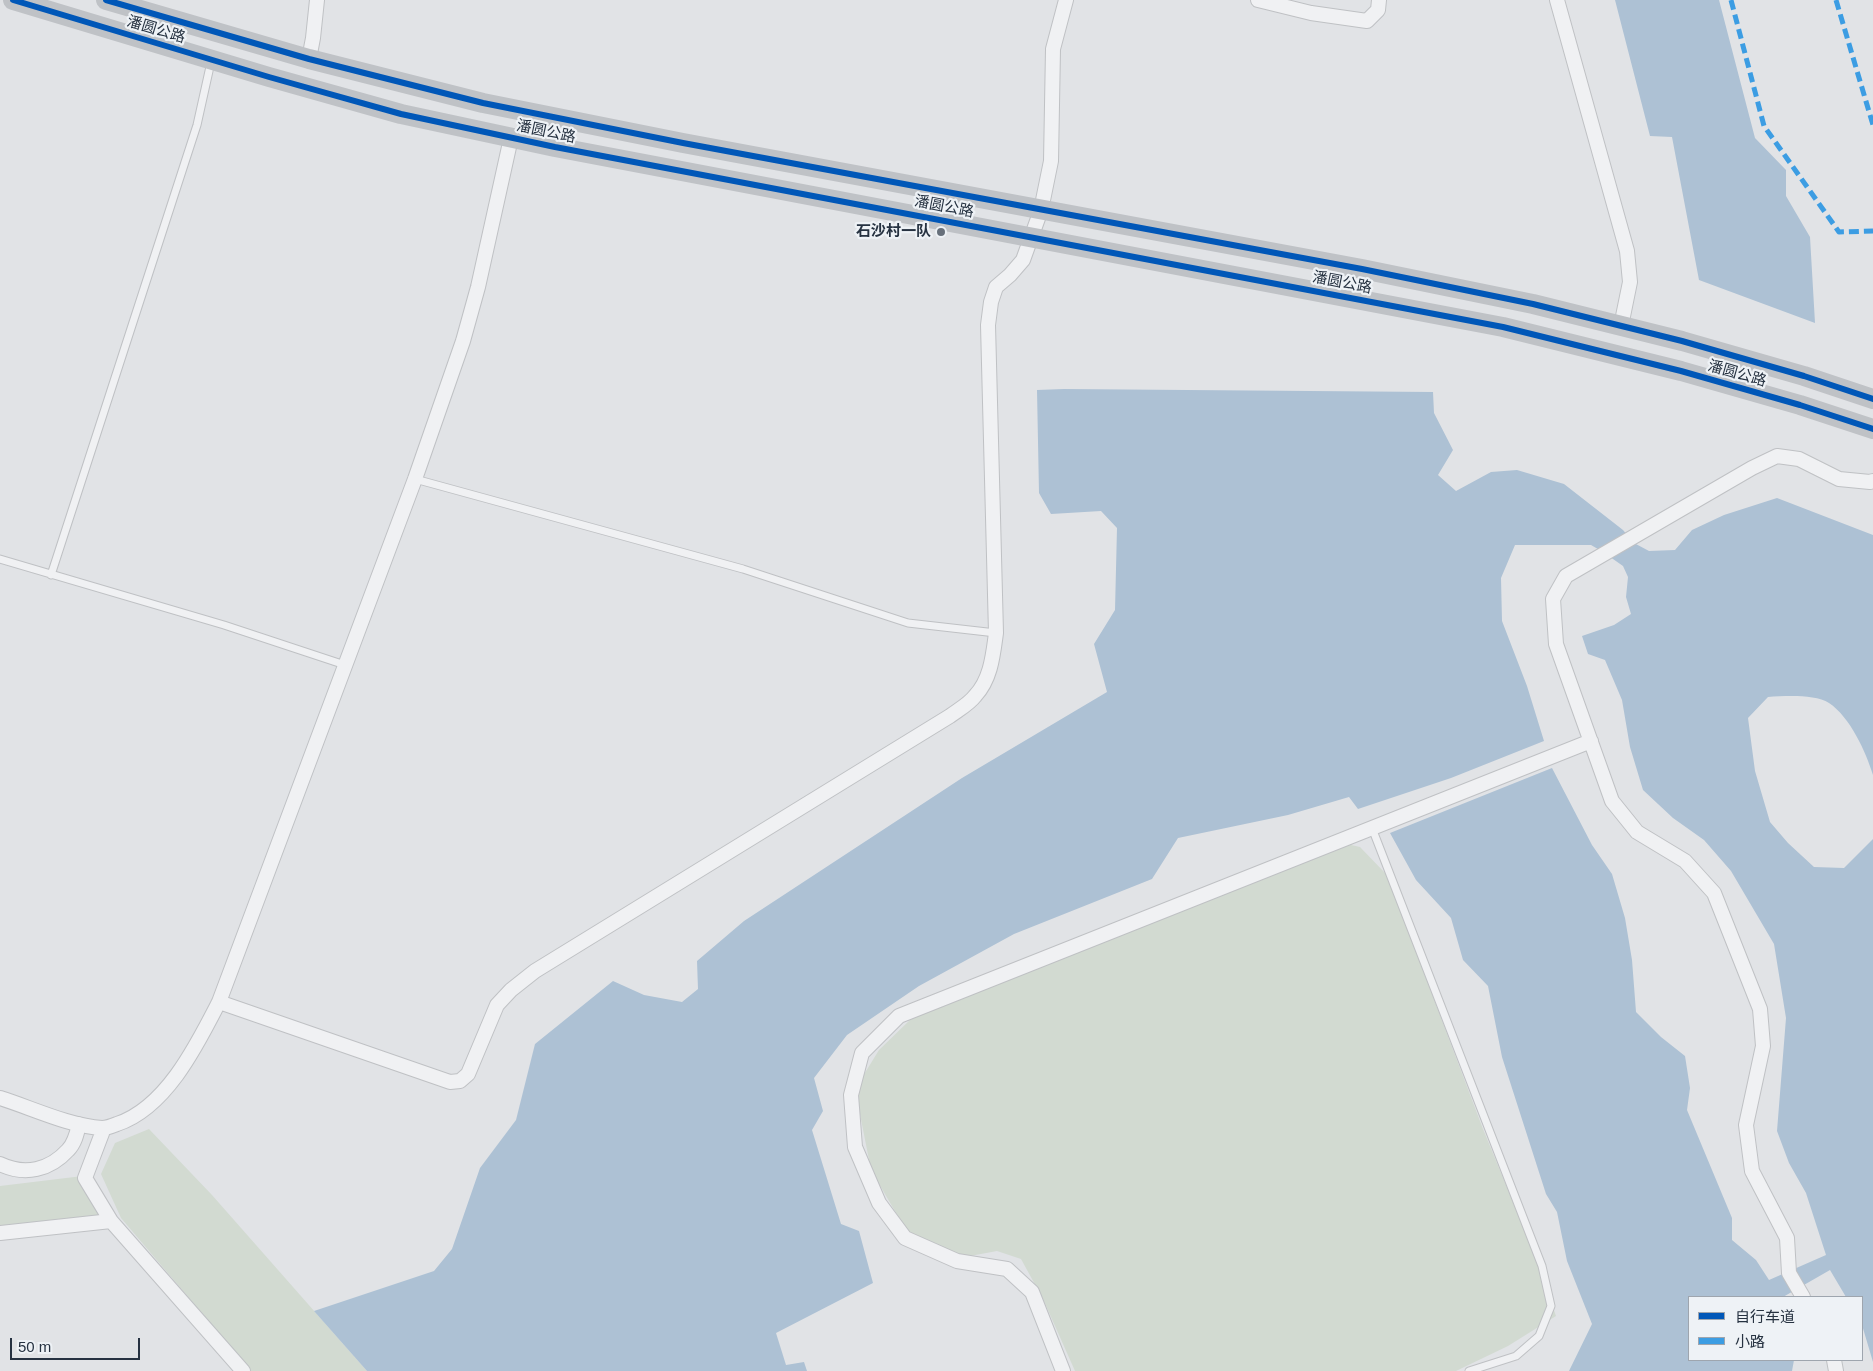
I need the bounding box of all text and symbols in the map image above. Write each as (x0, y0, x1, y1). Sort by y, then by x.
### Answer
street label: 潘圆公路 (125, 13, 187, 47)
street label: 潘圆公路 (515, 117, 577, 147)
street label: 潘圆公路 (913, 192, 975, 222)
place label: 石沙村一队 (856, 223, 931, 241)
marker: 石沙村一队 (935, 226, 947, 238)
street label: 潘圆公路 (1311, 268, 1373, 298)
street label: 潘圆公路 (1706, 357, 1768, 391)
legend (1688, 1296, 1863, 1361)
text: 自行车道 (1735, 1308, 1795, 1325)
scale bar (12, 1328, 142, 1360)
text: 小路 (1735, 1333, 1765, 1350)
text: 50 m (18, 1338, 51, 1355)

